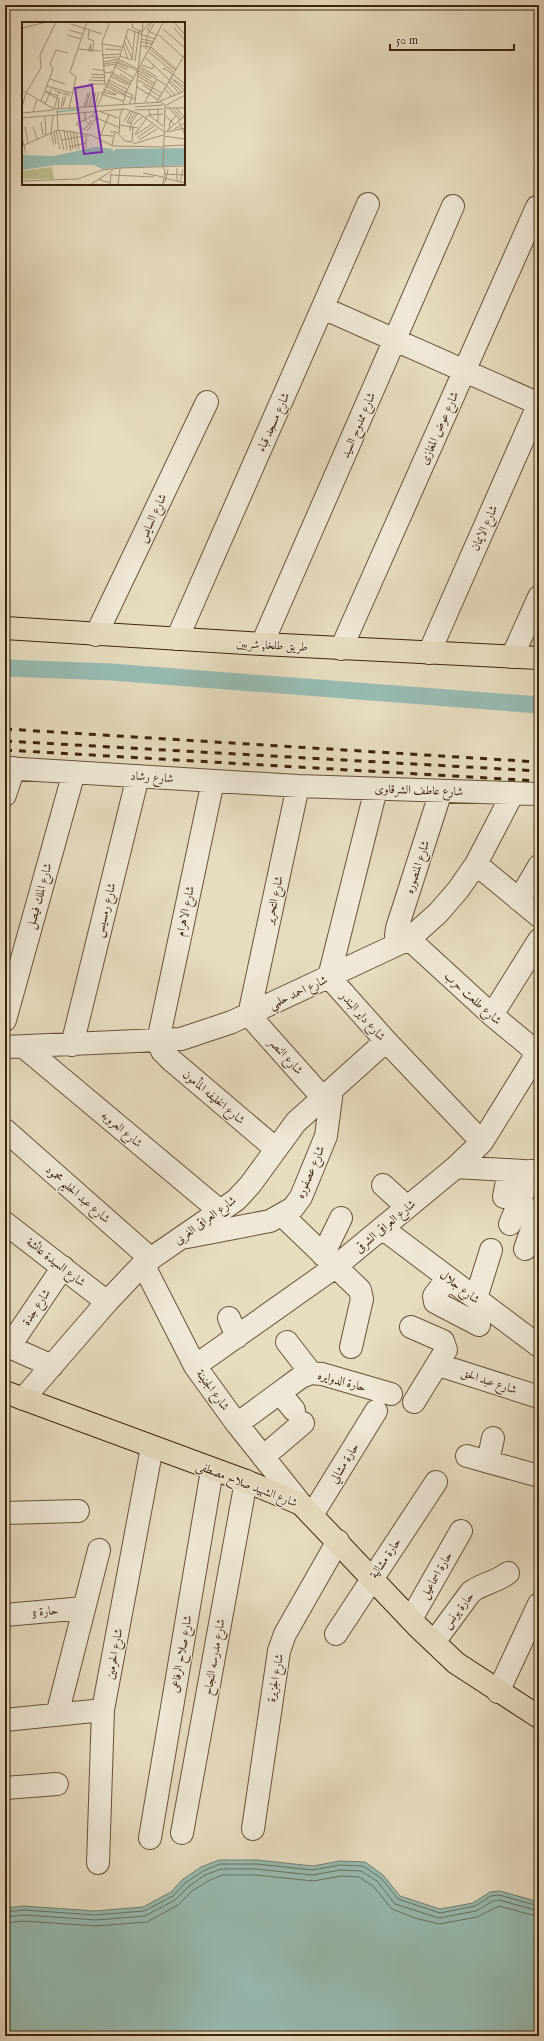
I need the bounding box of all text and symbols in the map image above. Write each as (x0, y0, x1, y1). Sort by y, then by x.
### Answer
inset map (22, 22, 185, 185)
scale bar (390, 26, 514, 52)
text: 50 m (396, 33, 418, 48)
street label: شارع عوض المغازى (417, 389, 465, 468)
street label: شارع مسجد قباء (254, 390, 296, 455)
street label: شارع ممدوح السيد (338, 390, 382, 462)
street label: شارع السايس (135, 491, 173, 546)
street label: شارع الايمان (468, 503, 504, 555)
street label: طريق طلخا, شربين (236, 636, 308, 655)
street label: شارع رشاد (130, 769, 174, 789)
street label: شارع عاطف الشرقاوى (374, 781, 464, 803)
street label: شارع المنصوره (402, 838, 436, 897)
street label: شارع الملك فيصل (23, 861, 58, 932)
street label: شارع التحرير (262, 874, 290, 928)
street label: شارع رمسيس (91, 881, 122, 940)
street label: شارع الاهرام (173, 884, 201, 938)
street label: شارع طلعت حرب (439, 969, 505, 1030)
street label: شارع احمد حلمي (266, 972, 332, 1016)
street label: شارع داير البندر (334, 988, 389, 1046)
street label: شارع النصر (262, 1034, 306, 1080)
street label: شارع الخليفه المأمون (178, 1066, 249, 1130)
street label: شارع العروبه (96, 1108, 146, 1153)
street label: شارع عصفوره (293, 1143, 331, 1202)
street label: شارع عبد الحليم محمود (40, 1162, 113, 1230)
street label: شارع العراقى الغربى (171, 1193, 241, 1250)
street label: شارع العراقى الشرقى (352, 1196, 421, 1259)
street label: شارع السيدة عائشة (21, 1235, 88, 1293)
street label: شارع جلال (435, 1267, 483, 1310)
street label: شارع جدة (19, 1286, 57, 1330)
street label: شارع عبد الحق (458, 1365, 519, 1400)
street label: شارع الجنينة (190, 1367, 233, 1416)
street label: حارة الدوايره (316, 1368, 368, 1395)
street label: حارة مشالي (326, 1440, 364, 1487)
street label: شارع الشهيد صلاح مصطفى (193, 1458, 300, 1514)
street label: حارة مشالية (366, 1535, 404, 1581)
street label: حارة اسماعيل (417, 1549, 457, 1602)
street label: حارة يونس (439, 1589, 478, 1632)
street label: حارة 3 (31, 1603, 59, 1620)
street label: شارع صلاح الرفاعى (167, 1614, 199, 1695)
street label: شارع مدرسه النجاح (200, 1618, 232, 1697)
street label: شارع الحرمين (103, 1627, 129, 1681)
street label: شارع الجزيرة (264, 1653, 290, 1704)

